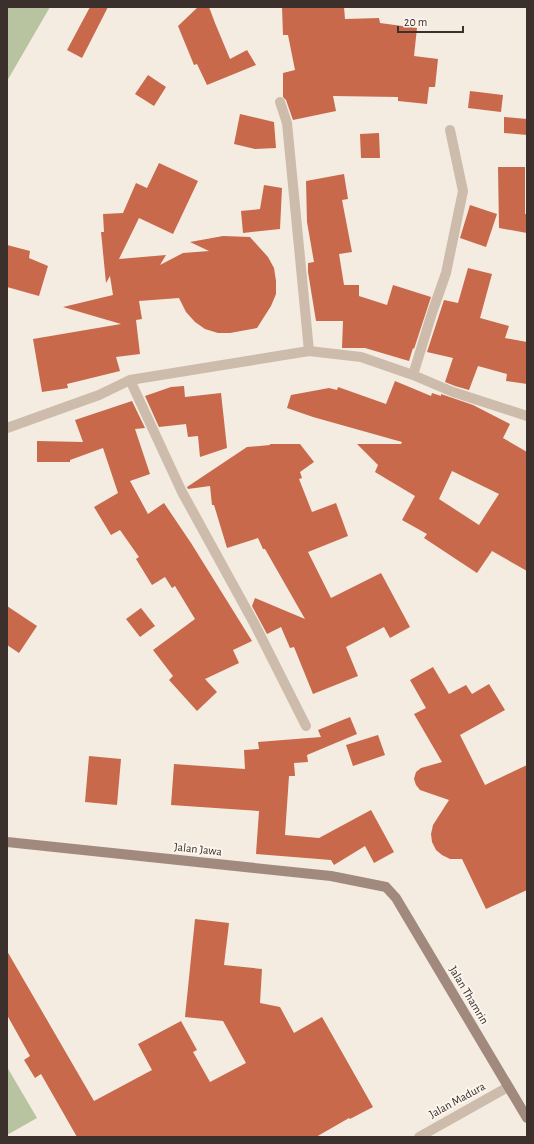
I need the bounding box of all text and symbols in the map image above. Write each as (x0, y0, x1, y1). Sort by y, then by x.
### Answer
scale bar (398, 8, 463, 34)
text: 20 m (404, 16, 427, 28)
street label: Jalan Jawa (174, 841, 223, 858)
street label: Jalan Thamrin (447, 964, 491, 1026)
street label: Jalan Madura (427, 1080, 487, 1120)

